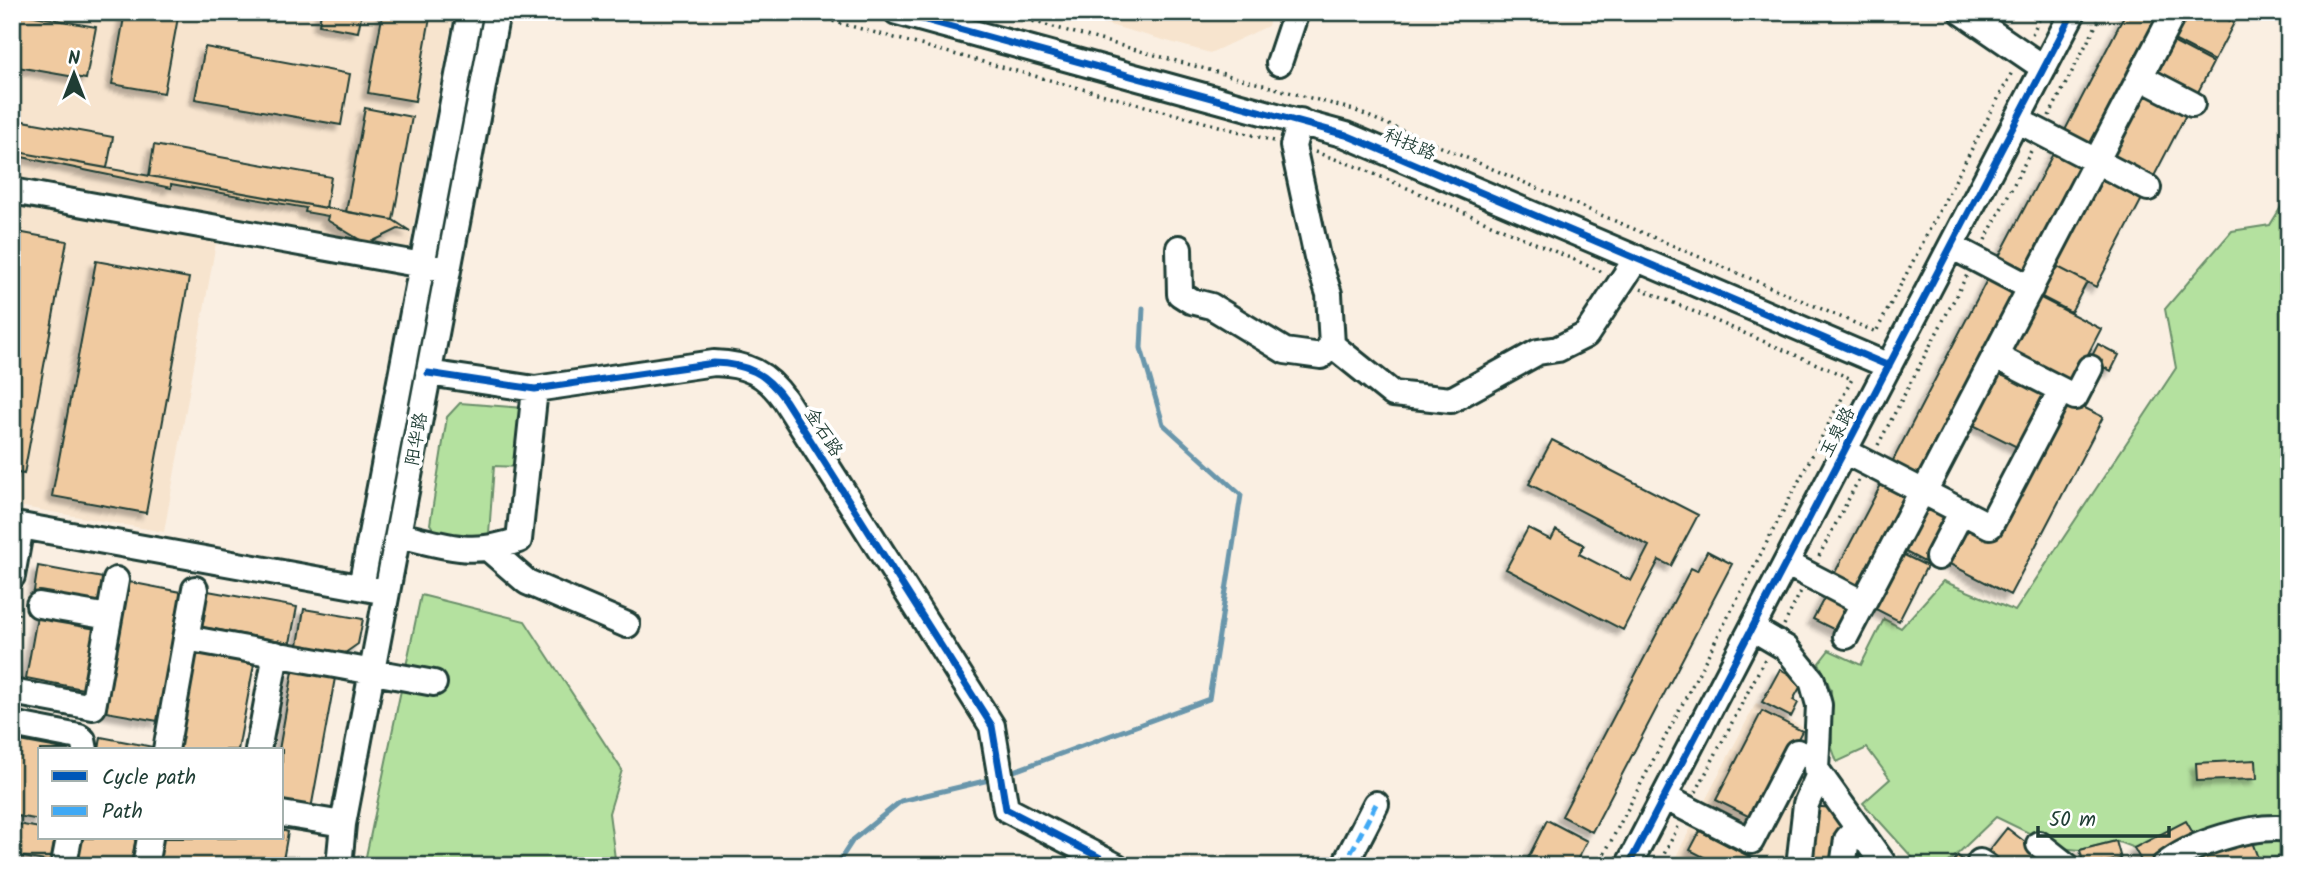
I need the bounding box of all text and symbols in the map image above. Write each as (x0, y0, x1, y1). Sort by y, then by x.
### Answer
north arrow (38, 38, 108, 108)
text: N (68, 44, 80, 74)
street label: 科技路 (1379, 121, 1440, 169)
street label: 金石路 (796, 402, 850, 463)
street label: 玉泉路 (1813, 402, 1864, 463)
street label: 阳华路 (399, 410, 436, 468)
legend (38, 748, 284, 840)
text: Cycle path (102, 762, 196, 795)
scale bar (2038, 794, 2170, 838)
text: Path (102, 796, 143, 829)
text: 50 m (2049, 804, 2096, 837)

